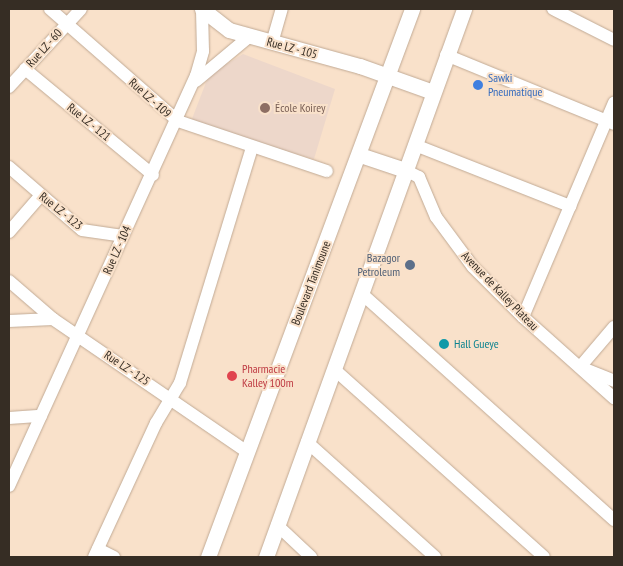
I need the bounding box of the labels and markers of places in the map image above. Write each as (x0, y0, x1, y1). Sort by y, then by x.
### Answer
place label: Sawki Pneumatique (488, 71, 542, 99)
marker: Sawki Pneumatique (472, 79, 484, 91)
place label: École Koirey (275, 101, 325, 115)
marker: École Koirey (259, 102, 271, 114)
place label: Bazagor Petroleum (357, 251, 400, 279)
marker: Bazagor Petroleum (404, 259, 416, 271)
place label: Hall Gueye (454, 337, 499, 351)
marker: Hall Gueye (438, 338, 450, 350)
place label: Pharmacie Kalley 100m (242, 362, 294, 390)
marker: Pharmacie Kalley 100m (226, 370, 238, 382)

